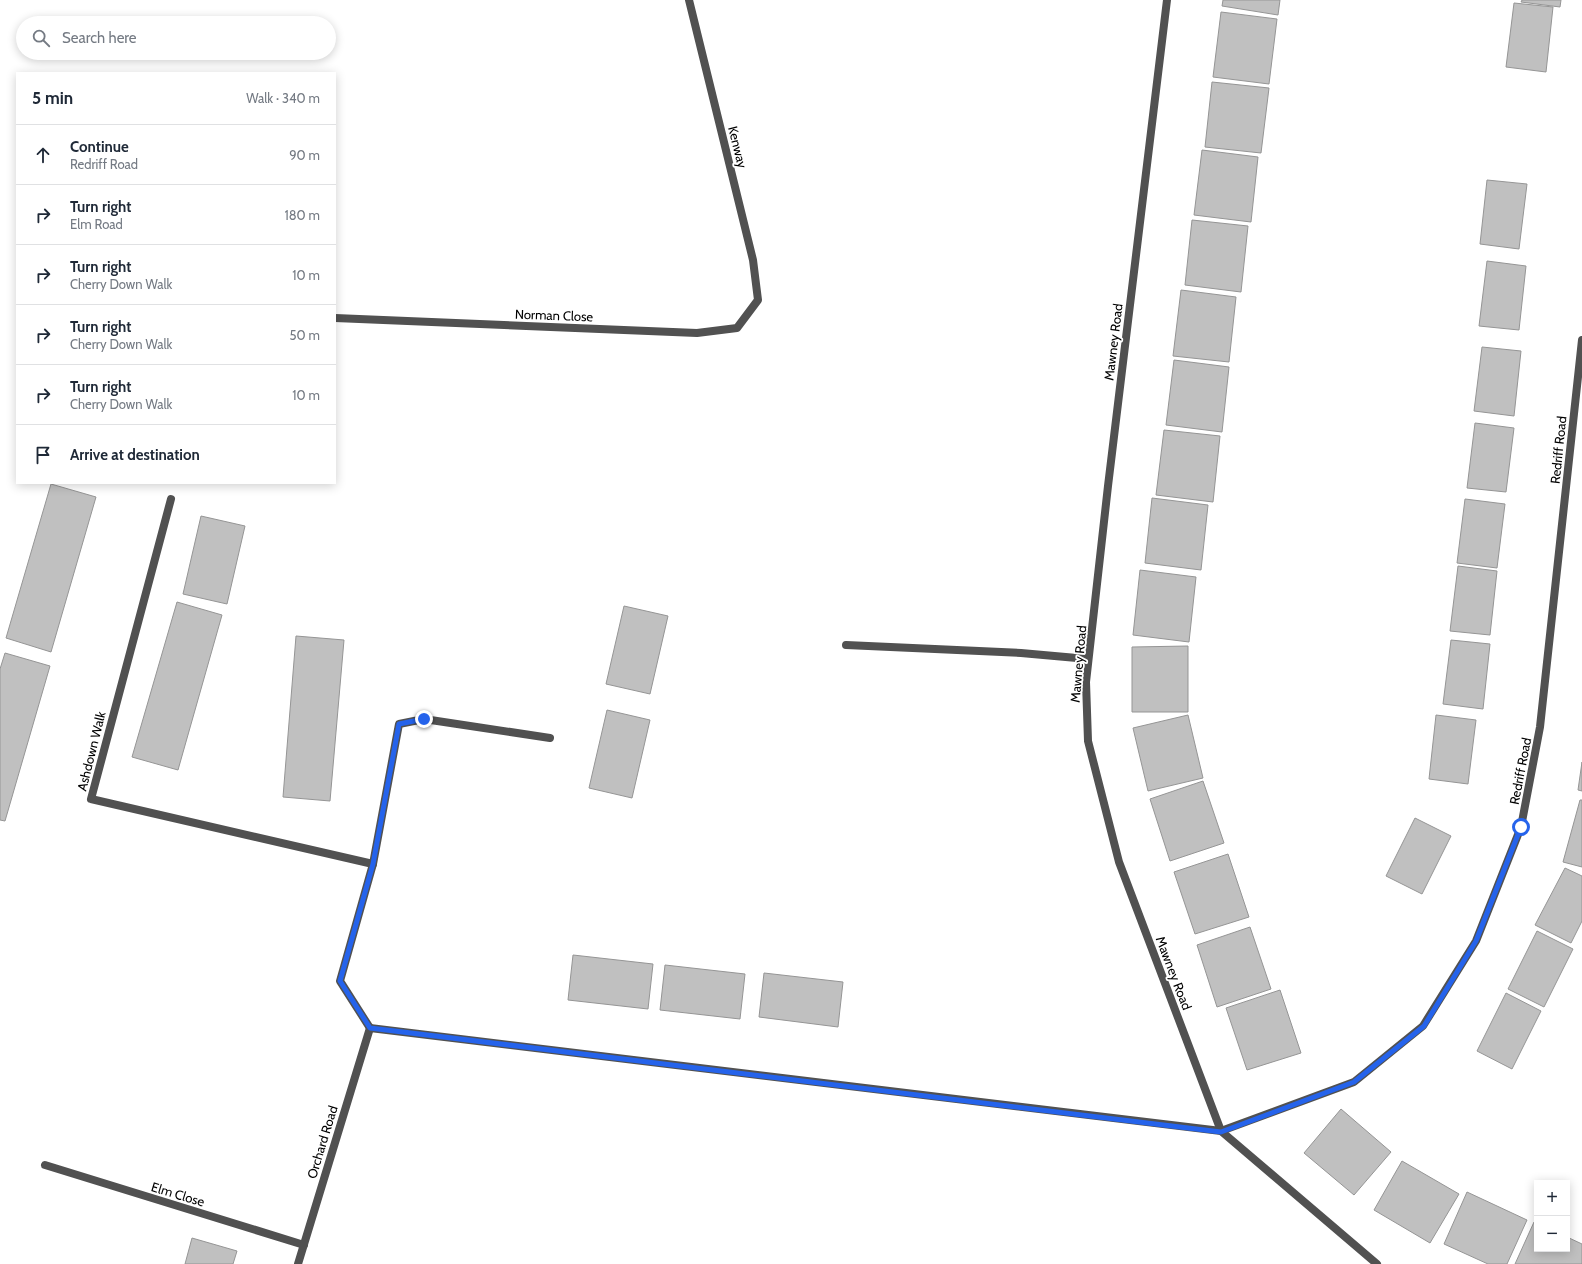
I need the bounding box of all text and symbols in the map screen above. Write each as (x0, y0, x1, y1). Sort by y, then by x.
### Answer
search box (16, 16, 336, 60)
icon: search (30, 27, 52, 49)
text: Search here (62, 29, 137, 47)
text: 5 min (32, 88, 73, 108)
text: Walk · 340 m (246, 90, 320, 106)
street label: Kenway (725, 124, 751, 170)
text: Continue (70, 138, 129, 156)
icon: ahead (32, 144, 54, 166)
text: 90 m (289, 147, 320, 163)
text: Redriff Road (70, 156, 138, 172)
text: Turn right (70, 198, 131, 216)
icon: right (32, 204, 54, 226)
text: 180 m (284, 207, 320, 223)
text: Elm Road (70, 216, 123, 232)
text: Turn right (70, 258, 131, 276)
icon: right (32, 264, 54, 286)
text: 10 m (292, 267, 320, 283)
text: Cherry Down Walk (70, 276, 172, 292)
street label: Mawney Road (1100, 303, 1126, 381)
street label: Norman Close (515, 306, 594, 324)
text: Turn right (70, 318, 131, 336)
icon: right (32, 324, 54, 346)
text: 50 m (290, 327, 320, 343)
text: Cherry Down Walk (70, 336, 172, 352)
text: Turn right (70, 378, 131, 396)
icon: right (32, 384, 54, 406)
text: 10 m (292, 387, 320, 403)
text: Cherry Down Walk (70, 396, 172, 412)
street label: Redriff Road (1546, 415, 1570, 485)
icon: arrive (32, 444, 54, 466)
text: Arrive at destination (70, 446, 200, 464)
street label: Mawney Road (1067, 625, 1089, 703)
street label: Ashdown Walk (73, 709, 109, 792)
route end (415, 710, 433, 728)
street label: Redriff Road (1506, 736, 1534, 806)
route start (1512, 818, 1530, 836)
street label: Mawney Road (1153, 934, 1195, 1012)
street label: Orchard Road (303, 1104, 341, 1180)
street label: Elm Close (149, 1178, 207, 1210)
map controls (1534, 1180, 1570, 1252)
button: + (1534, 1180, 1570, 1216)
button: − (1534, 1216, 1570, 1252)

